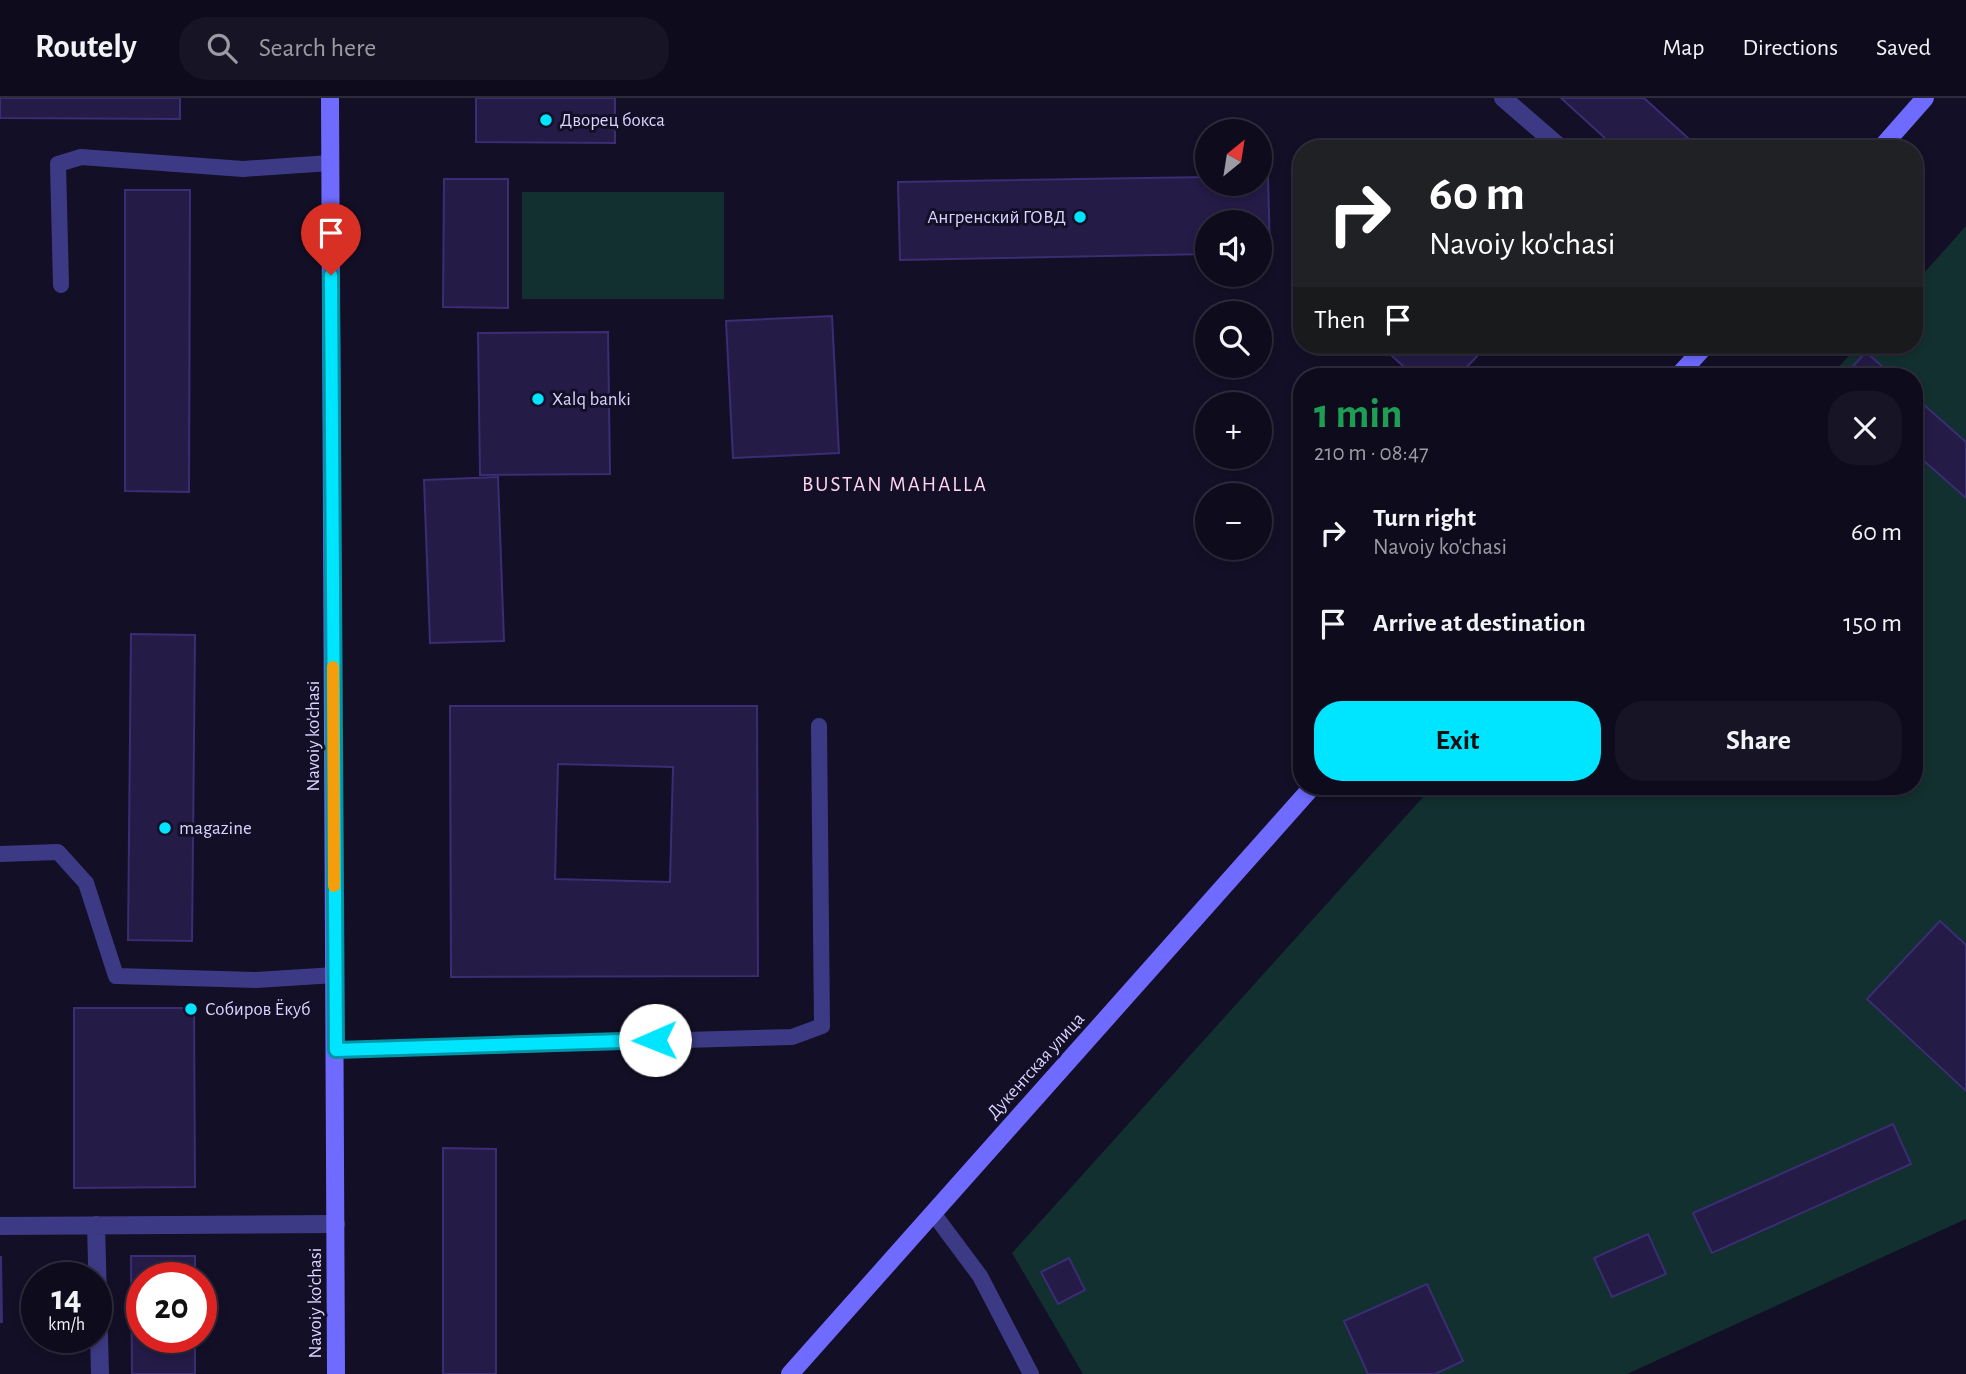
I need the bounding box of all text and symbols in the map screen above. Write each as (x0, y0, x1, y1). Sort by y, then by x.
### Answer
search box (179, 17, 669, 80)
icon: search (203, 29, 241, 67)
text: Routely (35, 31, 137, 64)
text: Search here (259, 35, 376, 61)
text: Map (1662, 36, 1704, 60)
text: Directions (1742, 36, 1838, 60)
text: Saved (1876, 36, 1931, 60)
place label: Дворец бокса (560, 111, 665, 130)
marker: Дворец бокса (538, 112, 554, 128)
north arrow (1195, 119, 1272, 196)
map controls (1195, 119, 1272, 560)
icon: right (1314, 168, 1405, 259)
text: 60 m (1429, 170, 1525, 219)
pin (301, 203, 361, 275)
place label: Ангpенский ГОВД (927, 208, 1066, 227)
marker: Ангpенский ГОВД (1072, 209, 1088, 225)
button: sound (1195, 210, 1272, 287)
icon: arrive (312, 214, 350, 252)
text: Navoiy ko'chasi (1429, 228, 1616, 260)
button: search (1195, 301, 1272, 378)
icon: arrive (1379, 301, 1417, 339)
text: Then (1314, 307, 1365, 333)
place label: Xalq banki (552, 390, 631, 409)
marker: Xalq banki (530, 391, 546, 407)
button: close (1828, 391, 1902, 465)
button: + (1195, 392, 1272, 469)
text: 1 min (1314, 393, 1403, 435)
text: 210 m · 08:47 (1314, 442, 1429, 465)
district label: BUSTAN MAHALLA (802, 474, 988, 495)
button: − (1195, 483, 1272, 560)
text: Turn right (1373, 505, 1476, 531)
icon: right (1314, 514, 1352, 552)
text: 60 m (1851, 519, 1902, 545)
text: Navoiy ko'chasi (1373, 536, 1507, 559)
icon: arrive (1314, 605, 1352, 643)
text: Arrive at destination (1373, 610, 1586, 636)
text: 150 m (1843, 610, 1902, 636)
street label: Navoiy ko'chasi (304, 681, 323, 791)
button: Exit (1314, 701, 1601, 781)
button: Share (1615, 701, 1902, 781)
place label: magazine (179, 819, 252, 838)
marker: magazine (157, 820, 173, 836)
place label: Собиров Ёкуб (205, 999, 311, 1019)
marker: Собиров Ёкуб (183, 1001, 199, 1017)
position arrow (618, 1003, 692, 1077)
street label: Дукентская улица (984, 1009, 1089, 1123)
street label: Navoiy ko'chasi (306, 1248, 325, 1358)
speed limit sign: 20 (126, 1262, 217, 1353)
text: 14 (51, 1281, 82, 1316)
text: km/h (48, 1316, 85, 1334)

